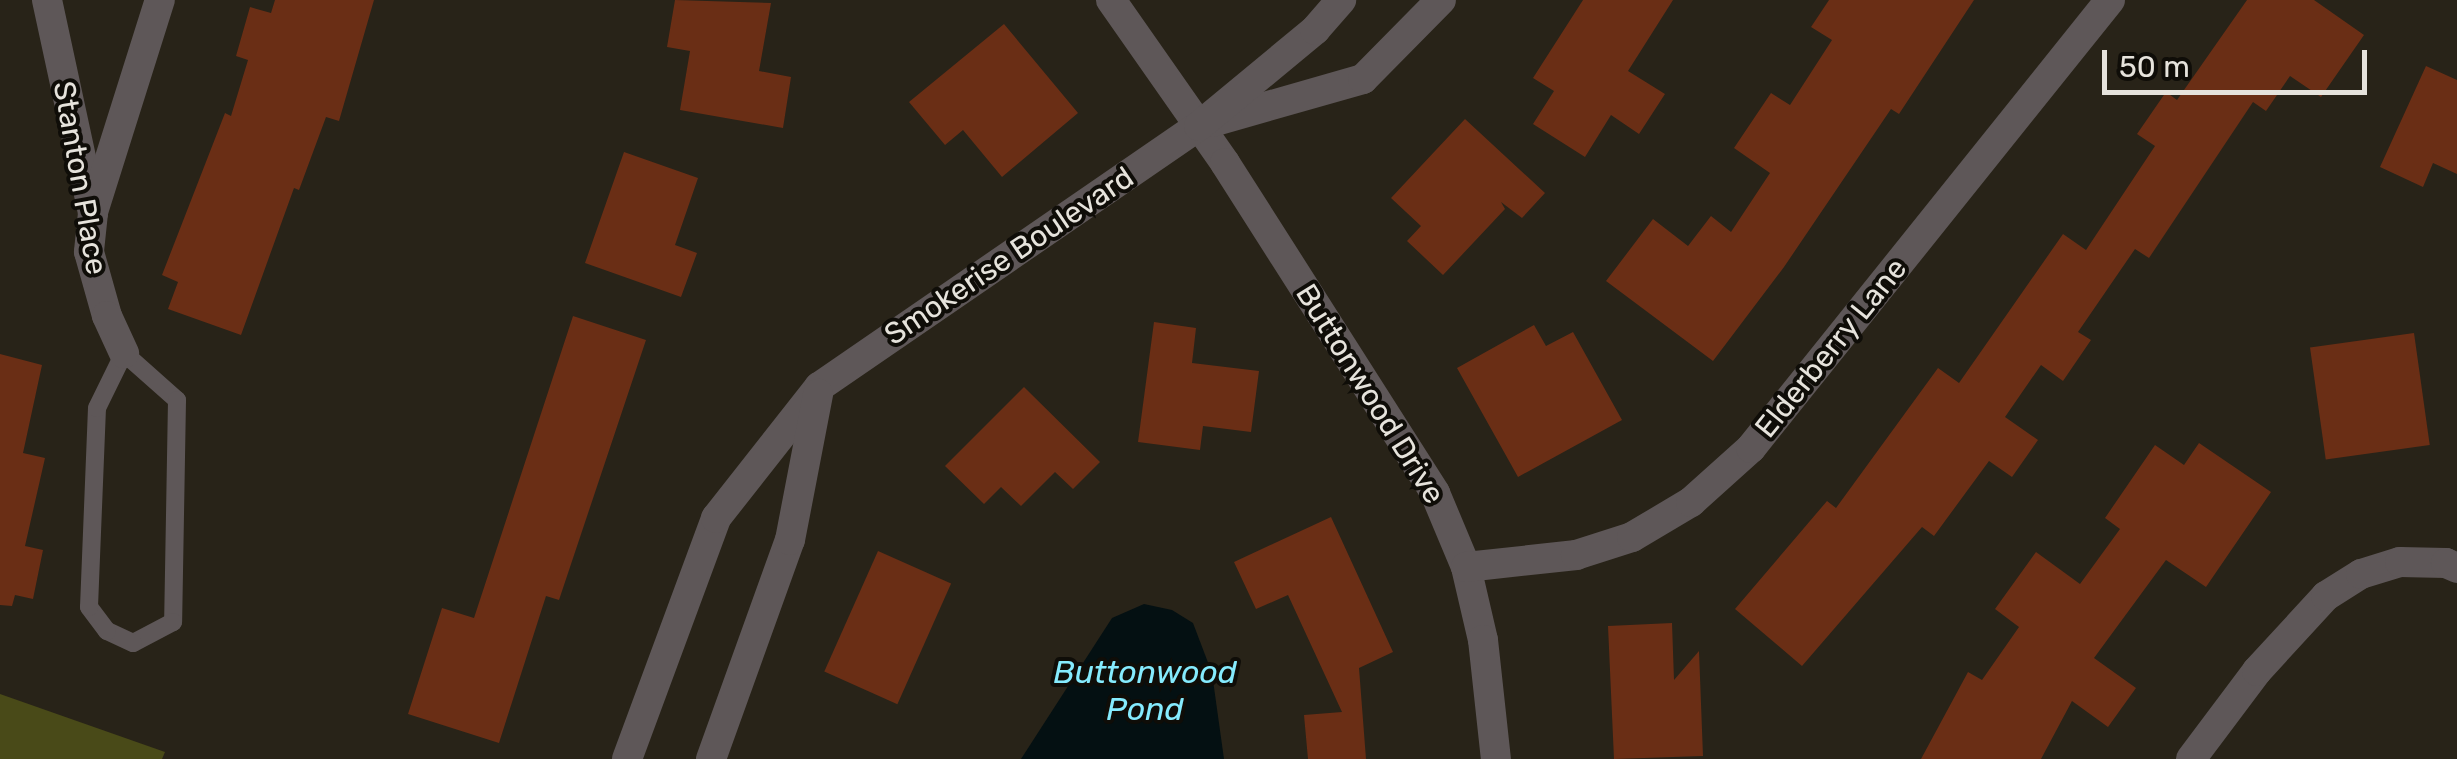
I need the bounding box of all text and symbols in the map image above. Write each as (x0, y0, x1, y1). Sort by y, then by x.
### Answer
scale bar (2107, 30, 2372, 92)
text: 50 m (2119, 49, 2190, 85)
street label: Stanton Place (45, 78, 115, 278)
street label: Smokerise Boulevard (878, 159, 1140, 353)
street label: Elderberry Lane (1747, 251, 1915, 445)
street label: Buttonwood Drive (1288, 278, 1452, 510)
water label: Buttonwood Pond (1053, 654, 1237, 729)

